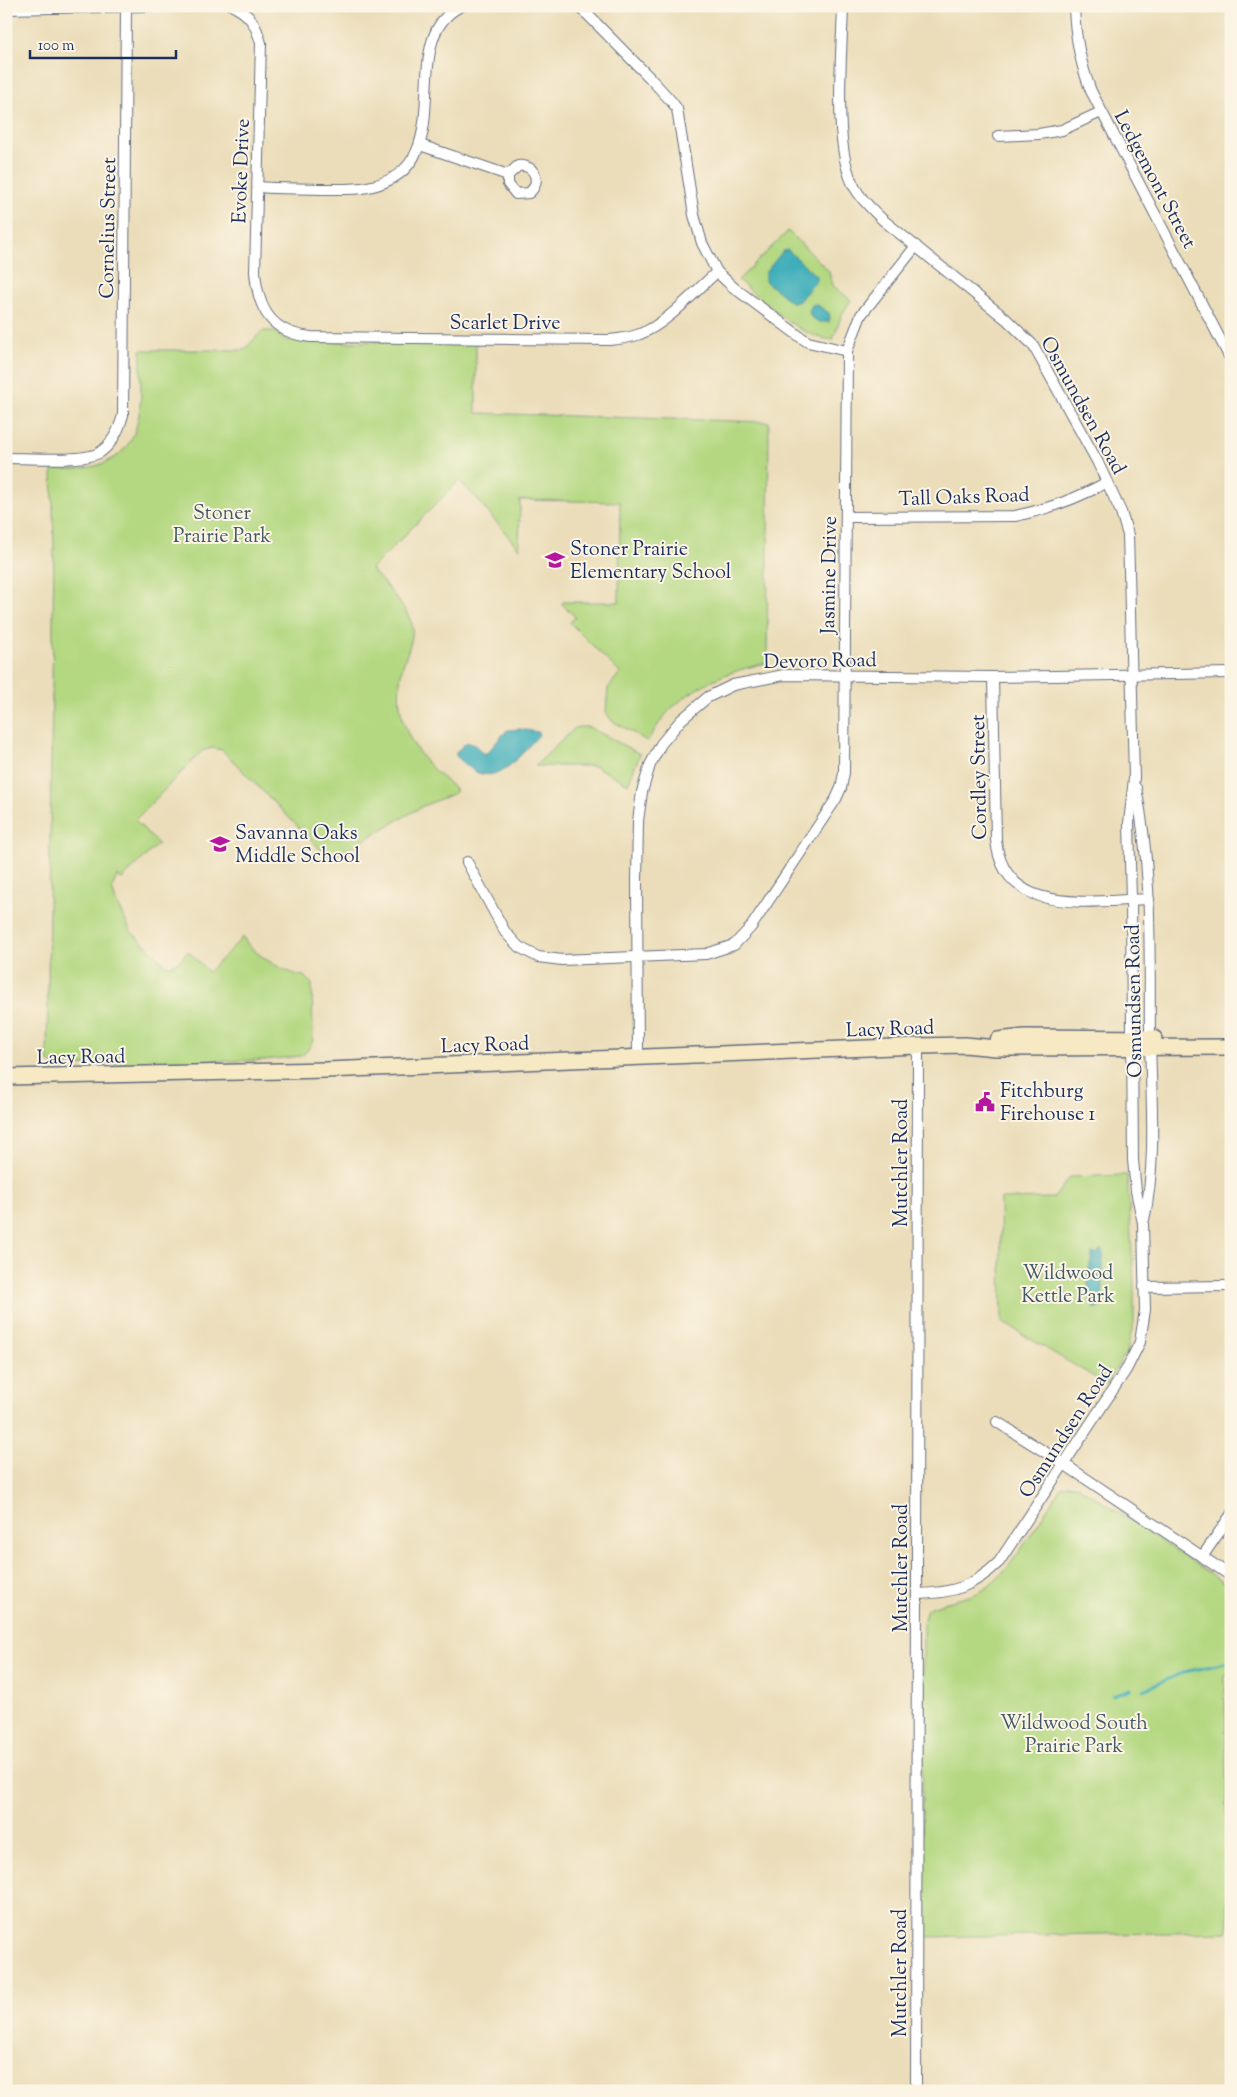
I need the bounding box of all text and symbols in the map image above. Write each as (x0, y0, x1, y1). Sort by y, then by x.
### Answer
scale bar (30, 28, 176, 60)
text: 100 m (38, 36, 75, 57)
street label: Ledgemont Street (1105, 106, 1203, 255)
street label: Evoke Drive (226, 118, 259, 224)
street label: Cornelius Street (94, 157, 125, 299)
street label: Scarlet Drive (449, 310, 561, 339)
street label: Osmundsen Road (1032, 332, 1132, 481)
street label: Tall Oaks Road (898, 482, 1030, 515)
park label: Stoner Prairie Park (173, 500, 271, 552)
street label: Jasmine Drive (815, 516, 846, 635)
place label: Stoner Prairie Elementary School (570, 536, 732, 588)
school or university icon: Stoner Prairie Elementary School (544, 549, 566, 571)
street label: Devoro Road (763, 647, 877, 678)
street label: Cordley Street (965, 714, 996, 840)
place label: Savanna Oaks Middle School (235, 820, 360, 872)
school or university icon: Savanna Oaks Middle School (209, 833, 231, 855)
street label: Osmundsen Road (1120, 924, 1151, 1078)
street label: Lacy Road (845, 1014, 935, 1047)
street label: Lacy Road (440, 1030, 530, 1063)
street label: Lacy Road (36, 1043, 126, 1074)
place label: Fitchburg Firehouse 1 (1000, 1078, 1096, 1130)
public building icon: Fitchburg Firehouse 1 (974, 1091, 996, 1113)
street label: Mutchler Road (888, 1099, 917, 1227)
park label: Wildwood Kettle Park (1021, 1260, 1115, 1312)
street label: Osmundsen Road (1013, 1360, 1121, 1505)
street label: Mutchler Road (888, 1504, 917, 1632)
park label: Wildwood South Prairie Park (1000, 1710, 1148, 1762)
street label: Mutchler Road (887, 1909, 916, 2037)

